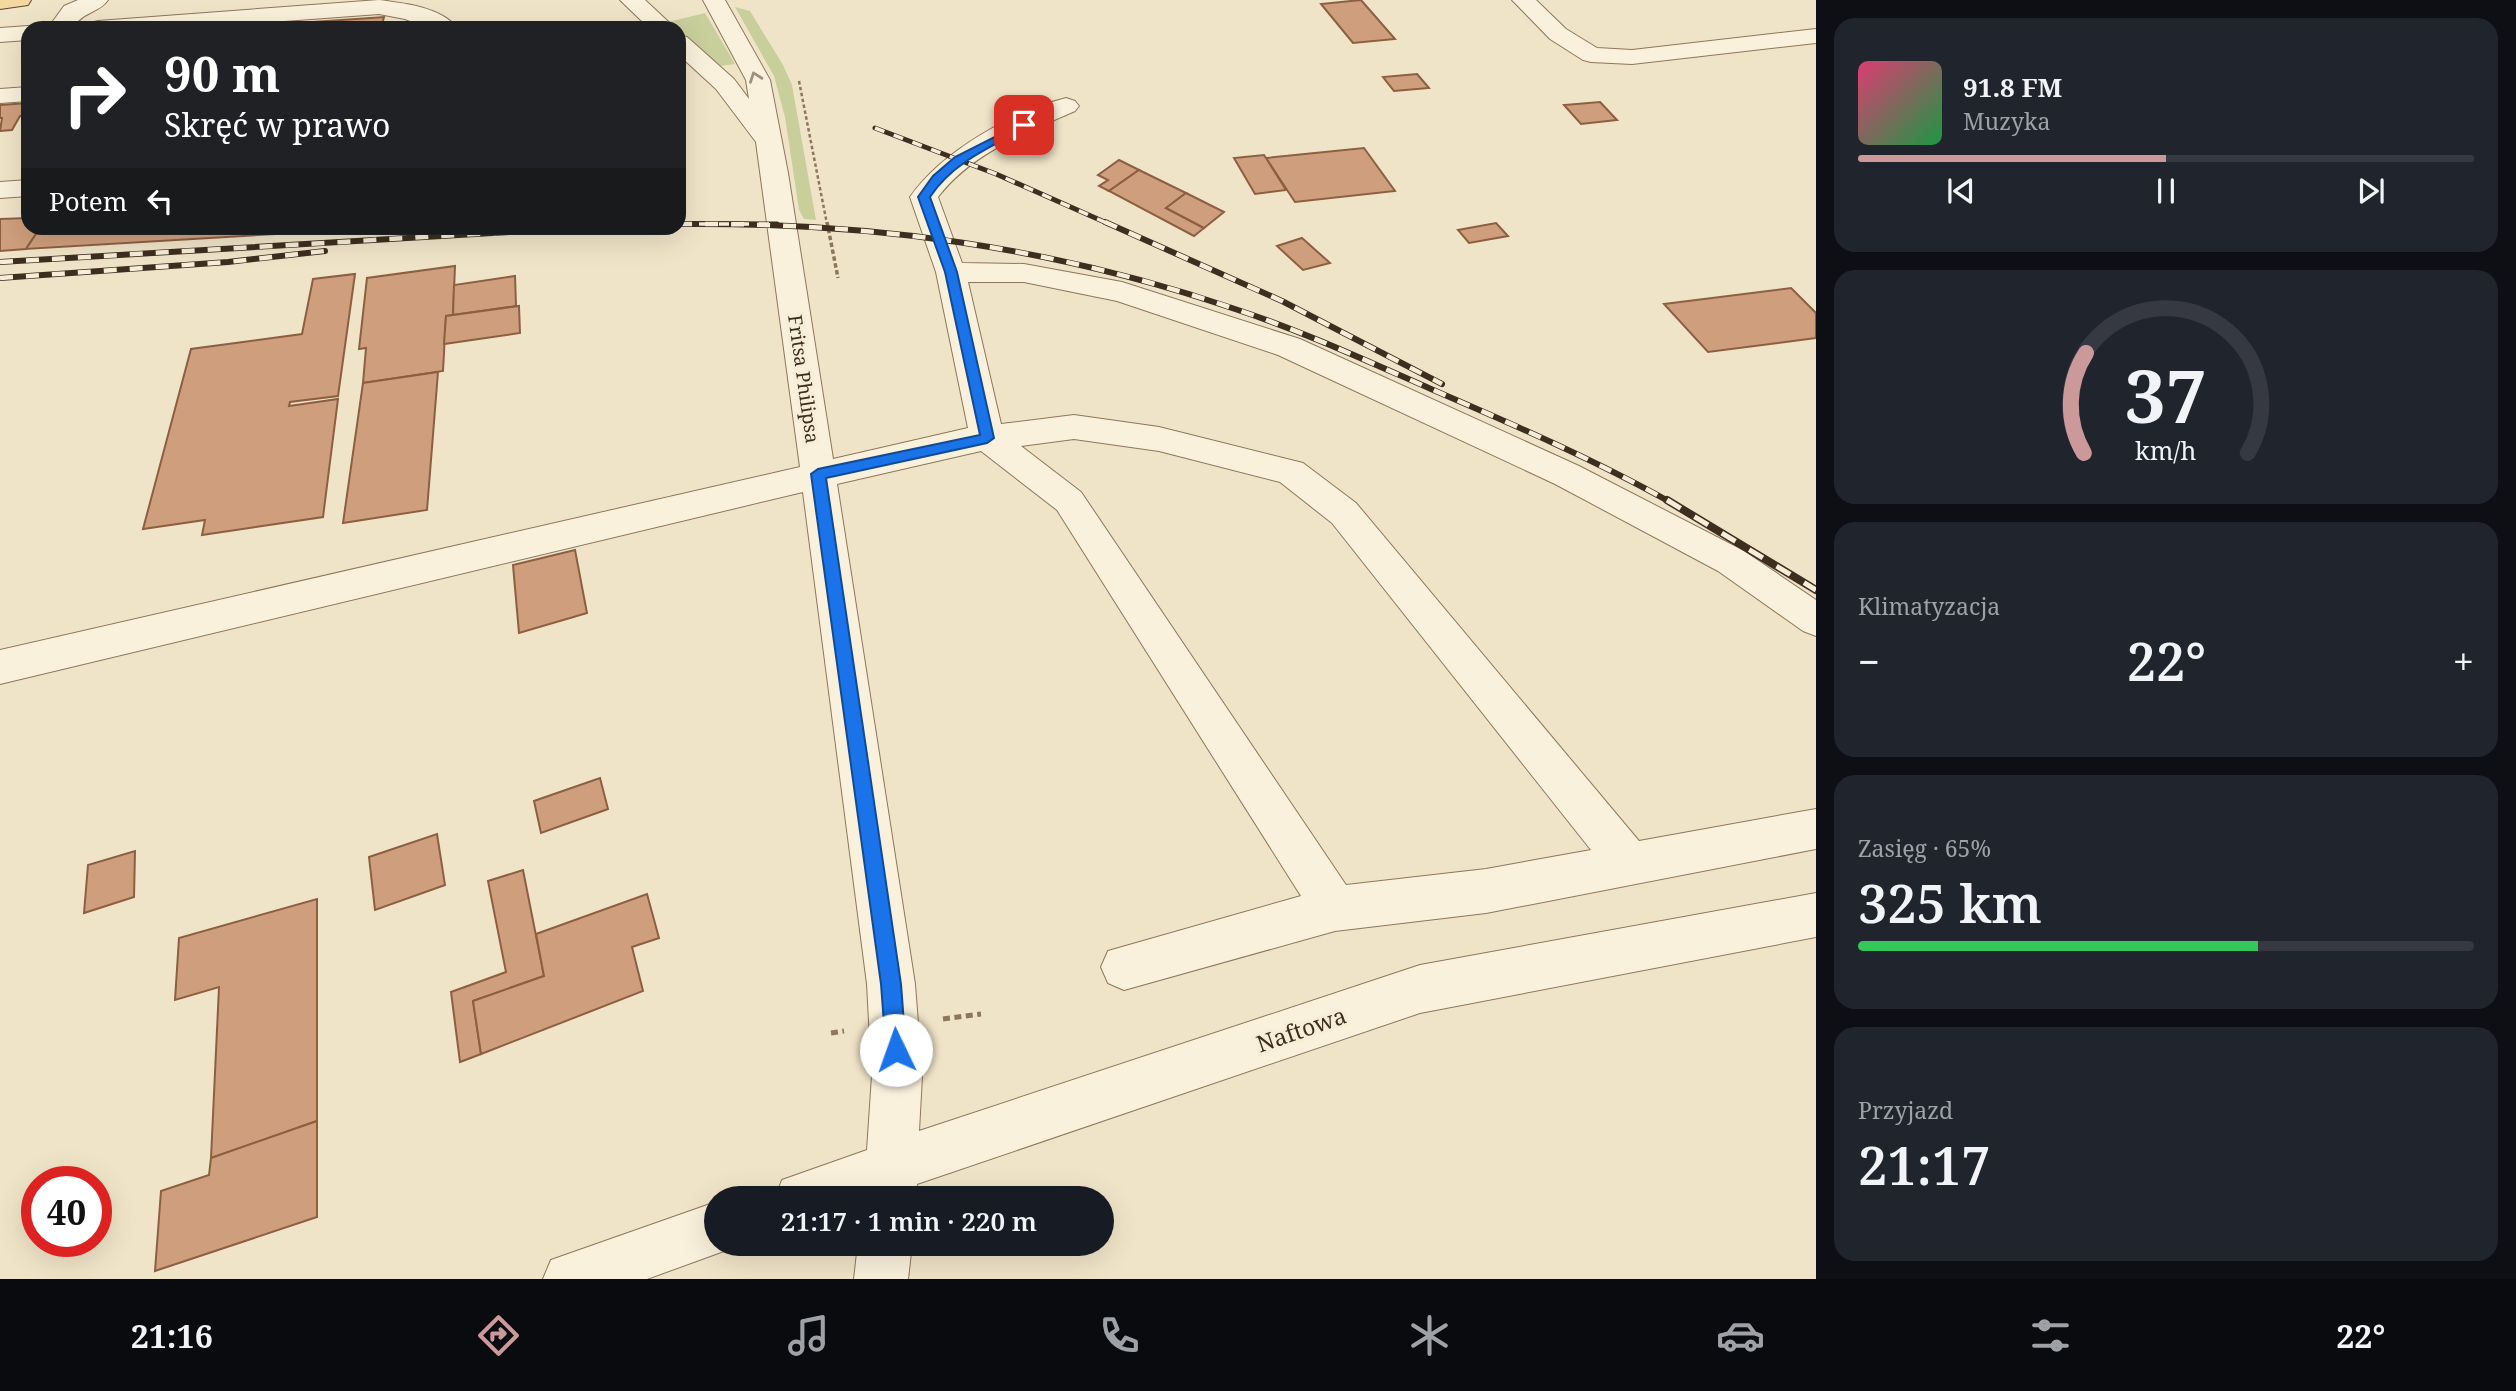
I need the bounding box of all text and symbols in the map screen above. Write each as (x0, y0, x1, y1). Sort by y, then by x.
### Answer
text: 90 m (164, 40, 280, 106)
icon: right (49, 49, 140, 140)
text: 91.8 FM (1963, 69, 2062, 105)
one-way arrow (749, 71, 763, 84)
pin (994, 95, 1054, 155)
text: Skręć w prawo (164, 103, 390, 146)
text: Muzyka (1963, 105, 2050, 137)
icon: arrive (1005, 106, 1043, 144)
icon: previous (1942, 172, 1980, 210)
icon: pause (2147, 172, 2185, 210)
icon: next (2352, 172, 2390, 210)
icon: left (141, 182, 179, 220)
text: Potem (49, 183, 127, 219)
street label: Fritsa Philipsa (782, 313, 826, 445)
text: 37 (2125, 346, 2207, 445)
text: km/h (2135, 433, 2197, 467)
text: Klimatyzacja (1858, 590, 2000, 622)
text: 22° (2127, 625, 2206, 696)
text: − (1858, 635, 1880, 687)
text: + (2453, 635, 2474, 687)
text: Zasięg · 65% (1858, 832, 1991, 864)
text: 325 km (1858, 867, 2042, 938)
street label: Naftowa (1252, 999, 1350, 1059)
position arrow (859, 1013, 933, 1087)
text: Przyjazd (1858, 1094, 1953, 1126)
text: 21:17 (1858, 1129, 1991, 1200)
speed limit sign: 40 (21, 1166, 112, 1257)
text: 21:17 · 1 min · 220 m (781, 1203, 1037, 1239)
icon: directions (474, 1311, 523, 1360)
icon: music (784, 1311, 833, 1360)
icon: phone (1095, 1311, 1144, 1360)
icon: climate (1405, 1311, 1454, 1360)
icon: car (1716, 1311, 1765, 1360)
icon: filters (2026, 1311, 2075, 1360)
text: 21:16 (131, 1314, 213, 1357)
text: 22° (2336, 1314, 2385, 1357)

